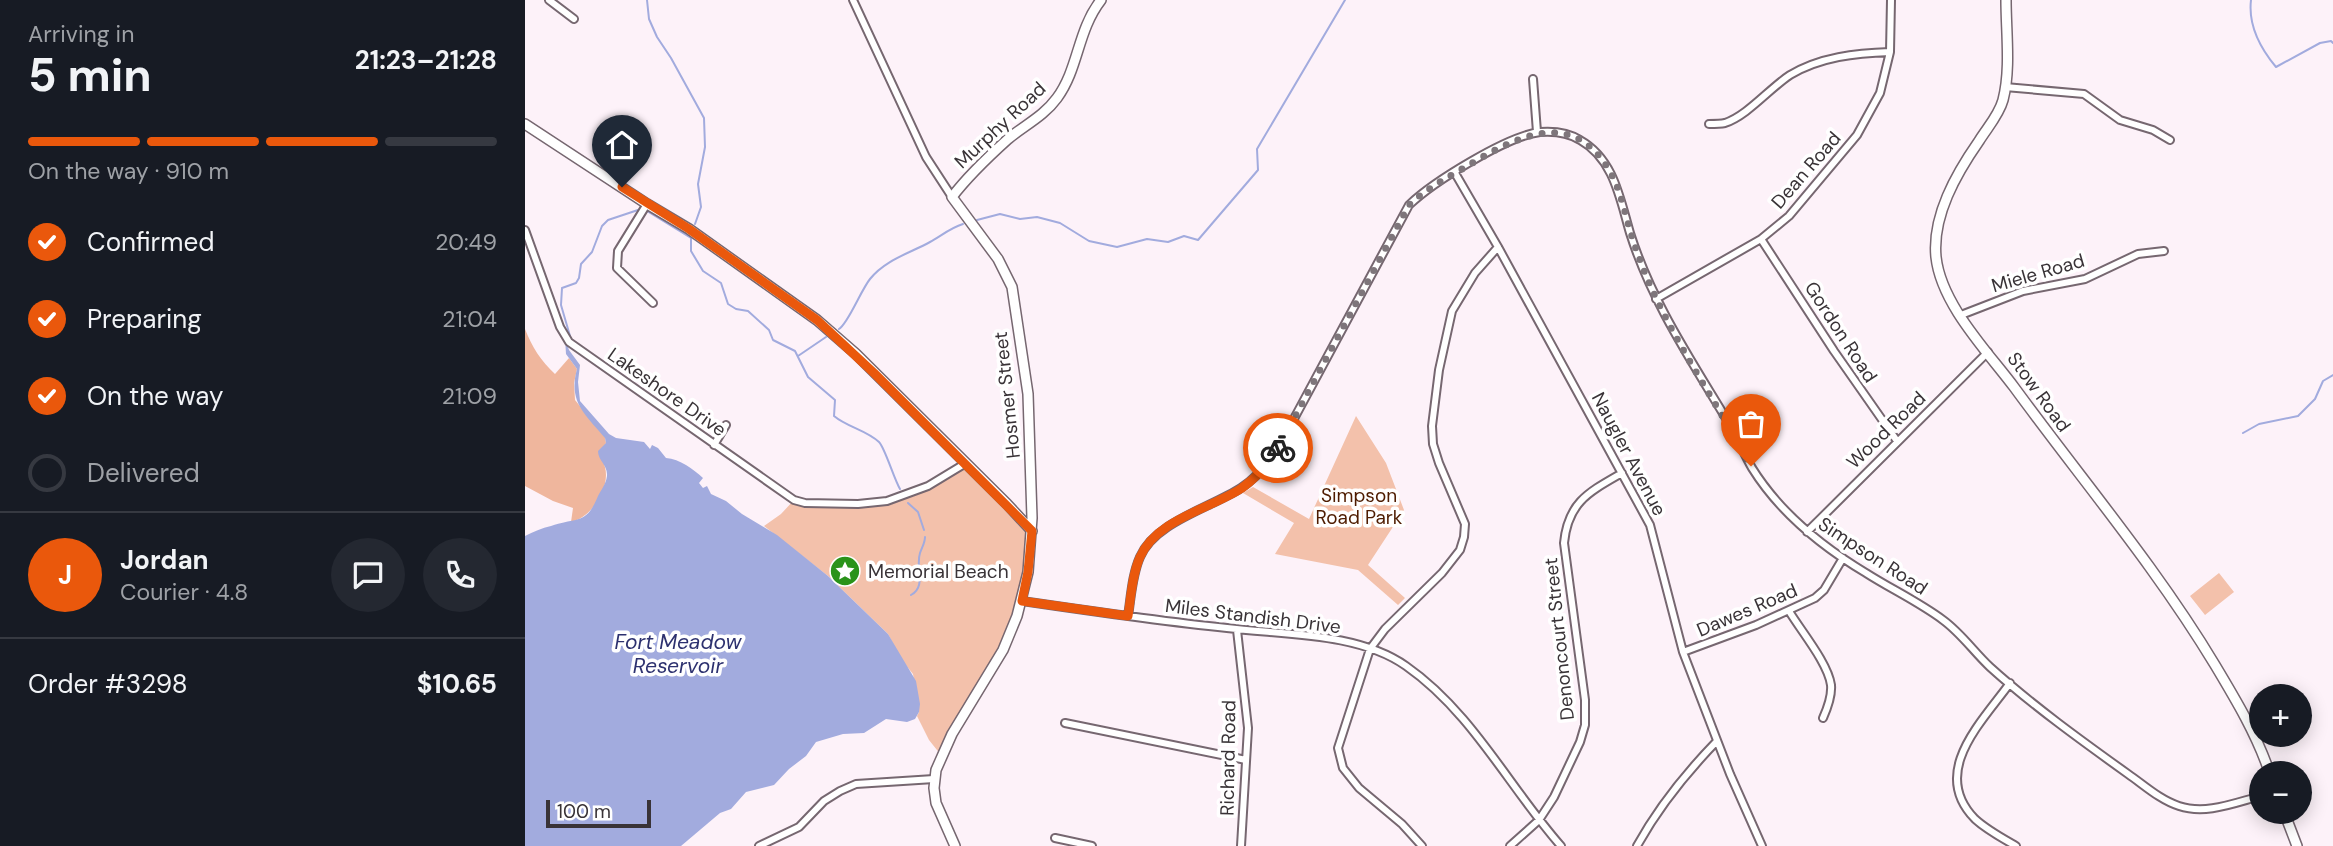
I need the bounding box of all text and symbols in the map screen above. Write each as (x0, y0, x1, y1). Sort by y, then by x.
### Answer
text: Arriving in (28, 19, 134, 49)
text: 21:23–21:28 (355, 43, 497, 77)
text: 5 min (28, 45, 152, 105)
street label: Murphy Road (949, 76, 1051, 174)
pin (592, 115, 652, 187)
icon: home (603, 126, 641, 164)
street label: Dean Road (1766, 126, 1846, 214)
text: On the way · 910 m (28, 156, 229, 186)
icon: check (28, 223, 66, 261)
text: Confirmed (87, 225, 214, 259)
text: 20:49 (435, 227, 497, 257)
street label: Miele Road (1989, 248, 2087, 298)
street label: Gordon Road (1799, 277, 1883, 387)
icon: check (28, 300, 66, 338)
text: Preparing (87, 302, 202, 336)
text: 21:04 (442, 304, 497, 334)
street label: Hosmer Street (988, 330, 1026, 460)
street label: Lakeshore Drive (603, 342, 731, 442)
street label: Stow Road (2002, 347, 2076, 437)
icon: check (28, 377, 66, 415)
text: On the way (87, 379, 223, 413)
text: 21:09 (442, 381, 497, 411)
street label: Wood Road (1841, 386, 1931, 474)
street label: Naugler Avenue (1586, 388, 1672, 520)
pin (1721, 394, 1781, 466)
icon: bag (1732, 405, 1770, 443)
courier (1243, 413, 1313, 483)
icon: bike (1259, 429, 1297, 467)
text: Delivered (87, 456, 200, 490)
park label: Simpson Road Park (1316, 483, 1403, 530)
street label: Simpson Road (1814, 511, 1932, 601)
button: chat (331, 538, 405, 612)
button: phone (423, 538, 497, 612)
text: Jordan (120, 543, 209, 577)
place icon: Memorial Beach (828, 554, 862, 588)
street label: Denoncourt Street (1538, 556, 1580, 722)
text: J (58, 558, 72, 592)
place label: Memorial Beach (868, 559, 1009, 584)
text: Courier · 4.8 (120, 577, 248, 607)
street label: Dawes Road (1693, 578, 1801, 642)
street label: Miles Standish Drive (1164, 593, 1342, 639)
water label: Fort Meadow Reservoir (614, 628, 743, 680)
text: Order #3298 (28, 667, 188, 701)
text: $10.65 (417, 667, 497, 701)
map controls (2249, 684, 2312, 824)
button: + (2249, 684, 2312, 747)
street label: Richard Road (1214, 700, 1242, 816)
button: − (2249, 761, 2312, 824)
scale bar (546, 797, 651, 829)
text: 100 m (557, 799, 611, 824)

